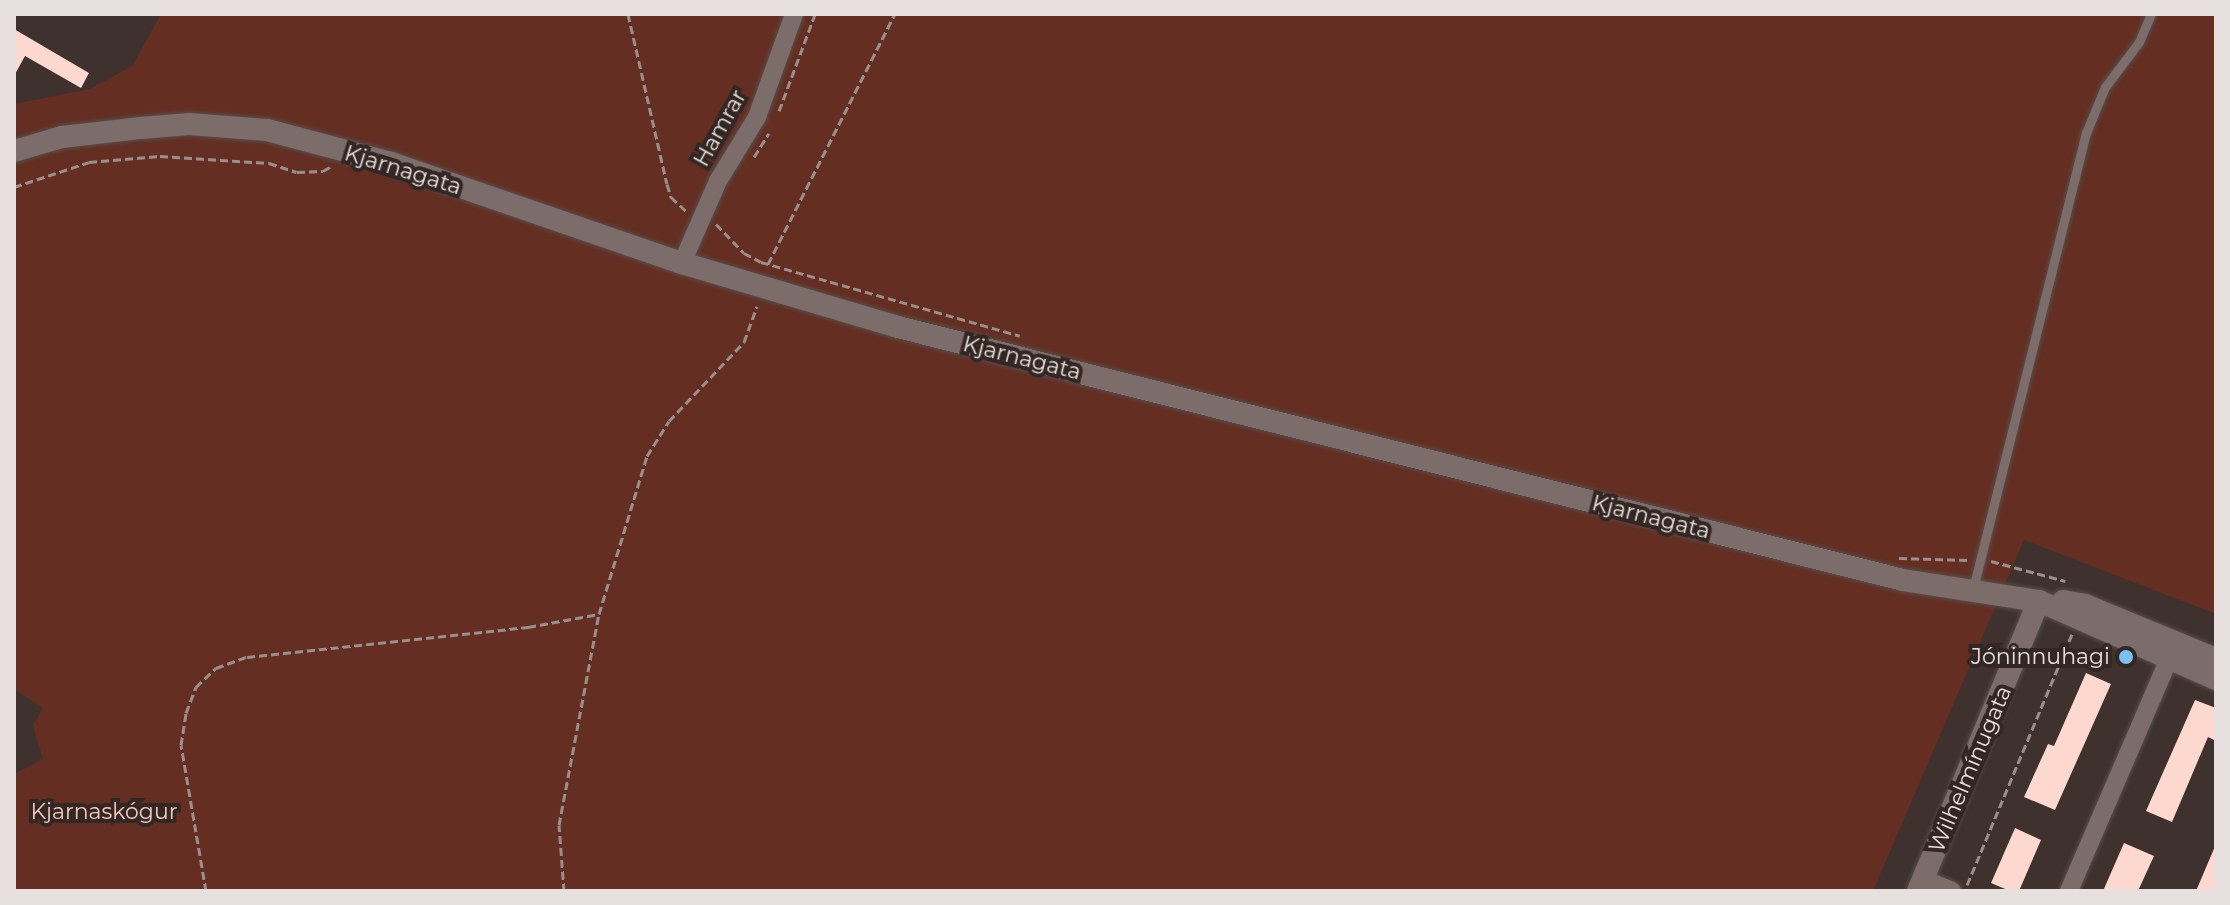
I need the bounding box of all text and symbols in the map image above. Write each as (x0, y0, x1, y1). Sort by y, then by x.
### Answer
street label: Hamrar (688, 85, 752, 171)
street label: Kjarnagata (341, 140, 465, 200)
street label: Kjarnagata (960, 331, 1084, 385)
street label: Kjarnagata (1589, 490, 1713, 544)
place label: Jóninnuhagi (1971, 644, 2110, 670)
marker: Jóninnuhagi (2117, 648, 2135, 666)
street label: Wilhelmínugata (1923, 682, 2017, 856)
park label: Kjarnaskógur (30, 799, 178, 825)

